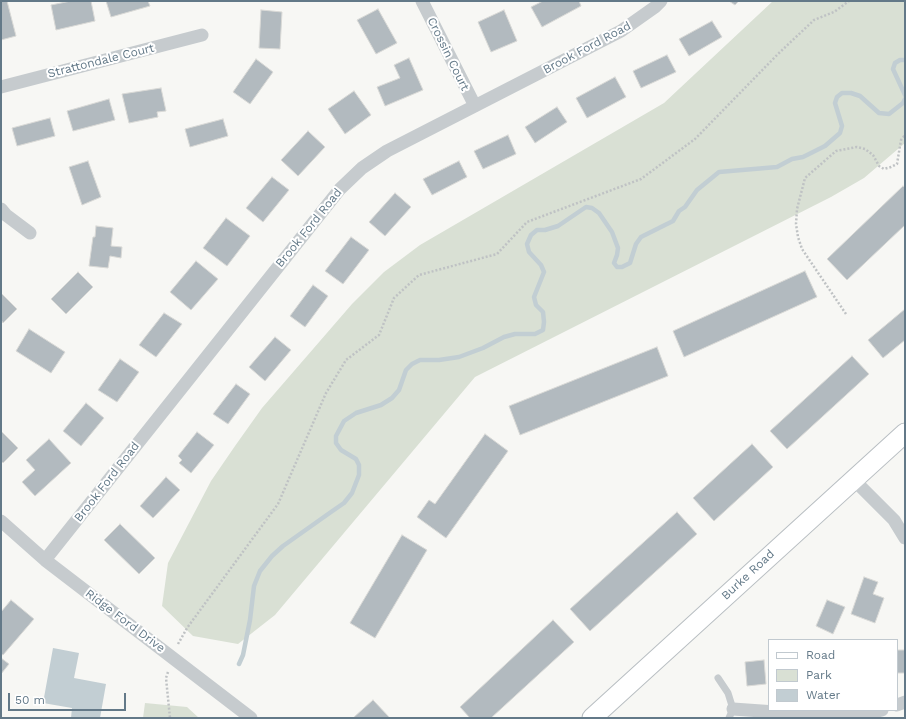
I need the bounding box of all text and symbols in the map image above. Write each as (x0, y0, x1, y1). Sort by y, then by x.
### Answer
street label: Crossin Court (424, 15, 472, 93)
street label: Brook Ford Road (541, 19, 633, 77)
street label: Strattondale Court (46, 41, 156, 81)
street label: Brook Ford Road (273, 186, 345, 270)
street label: Brook Ford Road (71, 439, 143, 525)
street label: Burke Road (719, 547, 777, 603)
street label: Ridge Ford Drive (82, 586, 168, 656)
legend (768, 639, 898, 711)
text: Road (806, 648, 835, 662)
text: Park (806, 668, 832, 682)
scale bar (10, 685, 128, 711)
text: Water (806, 688, 840, 702)
text: 50 m (15, 693, 45, 707)

